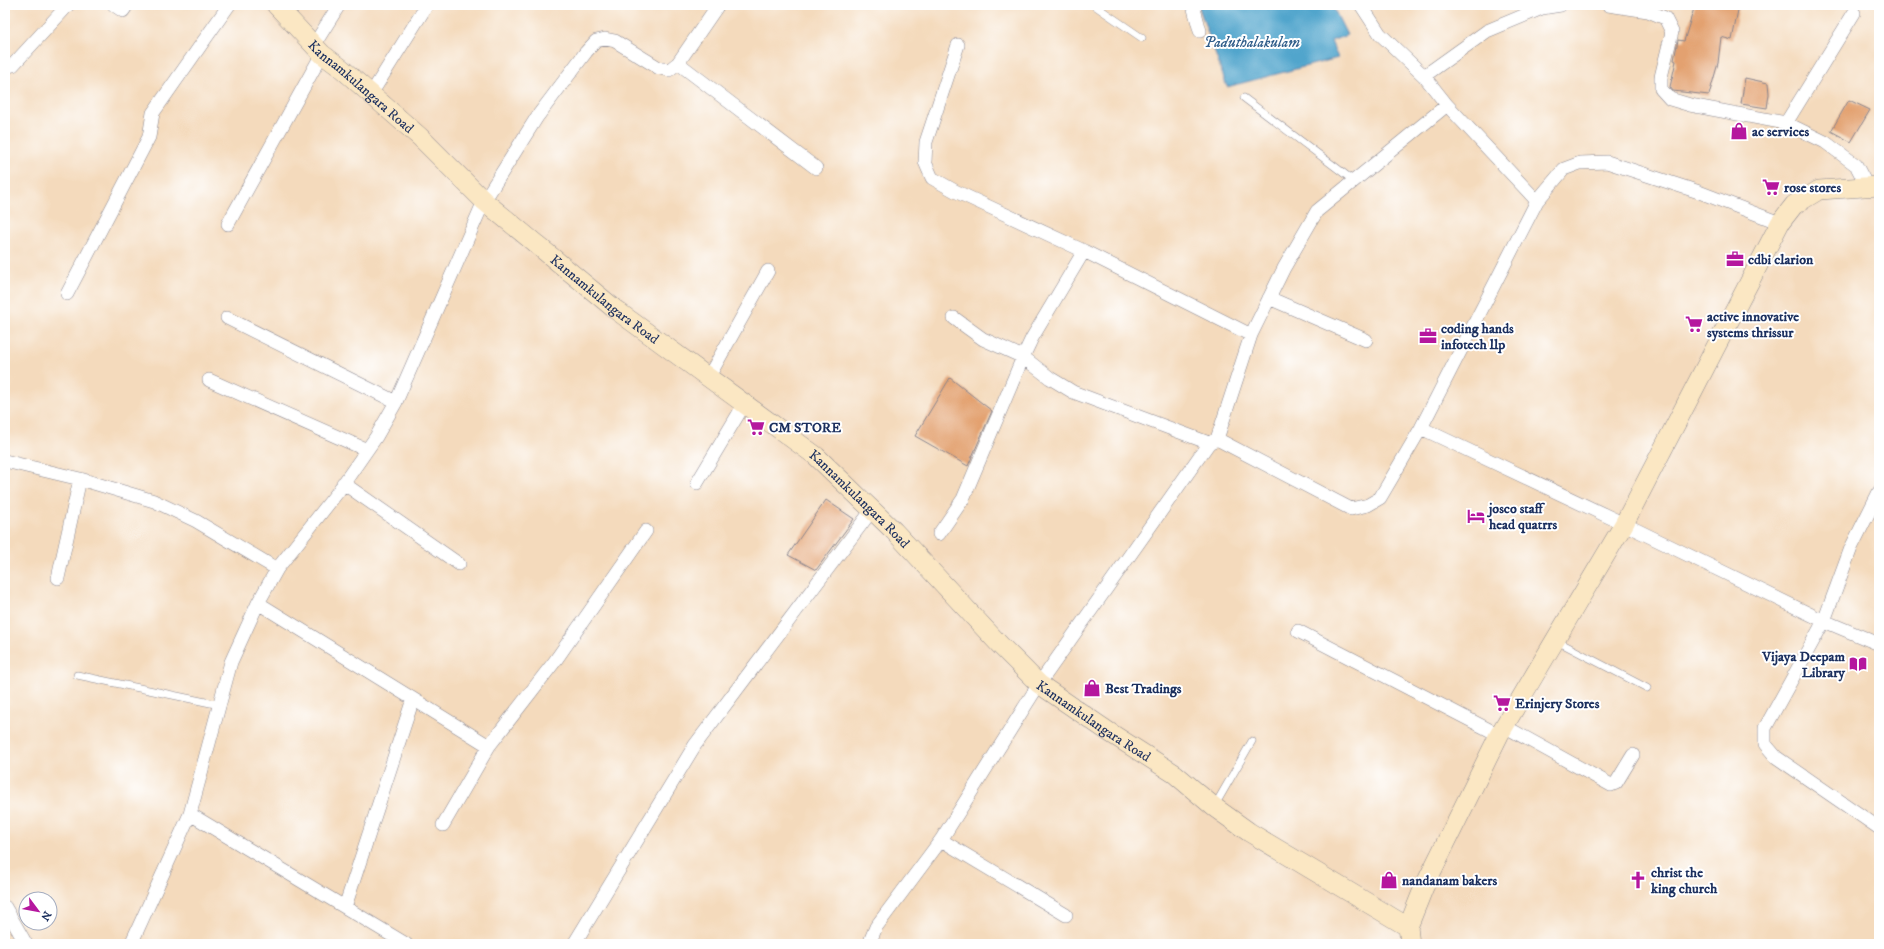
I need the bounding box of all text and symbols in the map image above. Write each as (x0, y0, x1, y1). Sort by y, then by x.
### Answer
water label: Paduthalakulam (1204, 33, 1300, 52)
street label: Kannamkulangara Road (304, 37, 417, 138)
shop icon: ac services (1729, 121, 1749, 141)
place label: ac services (1752, 123, 1809, 141)
supermarket icon: rose stores (1761, 177, 1781, 197)
place label: rose stores (1784, 179, 1841, 197)
office icon: cdbi clarion (1725, 249, 1745, 269)
street label: Kannamkulangara Road (546, 251, 662, 349)
place label: cdbi clarion (1748, 251, 1814, 269)
place label: active innovative systems thrissur (1707, 308, 1799, 342)
supermarket icon: active innovative systems thrissur (1684, 314, 1704, 334)
place label: coding hands infotech llp (1441, 320, 1514, 354)
office icon: coding hands infotech llp (1418, 326, 1438, 346)
supermarket icon: CM STORE (746, 417, 766, 437)
place label: CM STORE (769, 419, 841, 437)
street label: Kannamkulangara Road (805, 446, 913, 552)
place label: josco staff head quatrrs (1486, 500, 1558, 534)
hotel icon: josco staff head quatrrs (1466, 506, 1486, 526)
place label: Vijaya Deepam Library (1761, 648, 1845, 682)
library icon: Vijaya Deepam Library (1848, 654, 1868, 674)
street label: Kannamkulangara Road (1032, 677, 1154, 766)
shop icon: Best Tradings (1082, 678, 1102, 698)
place label: Best Tradings (1105, 680, 1182, 698)
supermarket icon: Erinjery Stores (1492, 693, 1512, 713)
place label: Erinjery Stores (1515, 695, 1600, 713)
place label: christ the king church (1650, 864, 1718, 898)
shop icon: nandanam bakers (1379, 870, 1399, 890)
church icon: christ the king church (1628, 870, 1648, 890)
place label: nandanam bakers (1402, 872, 1498, 890)
north arrow (18, 891, 58, 931)
text: N (37, 908, 54, 923)

